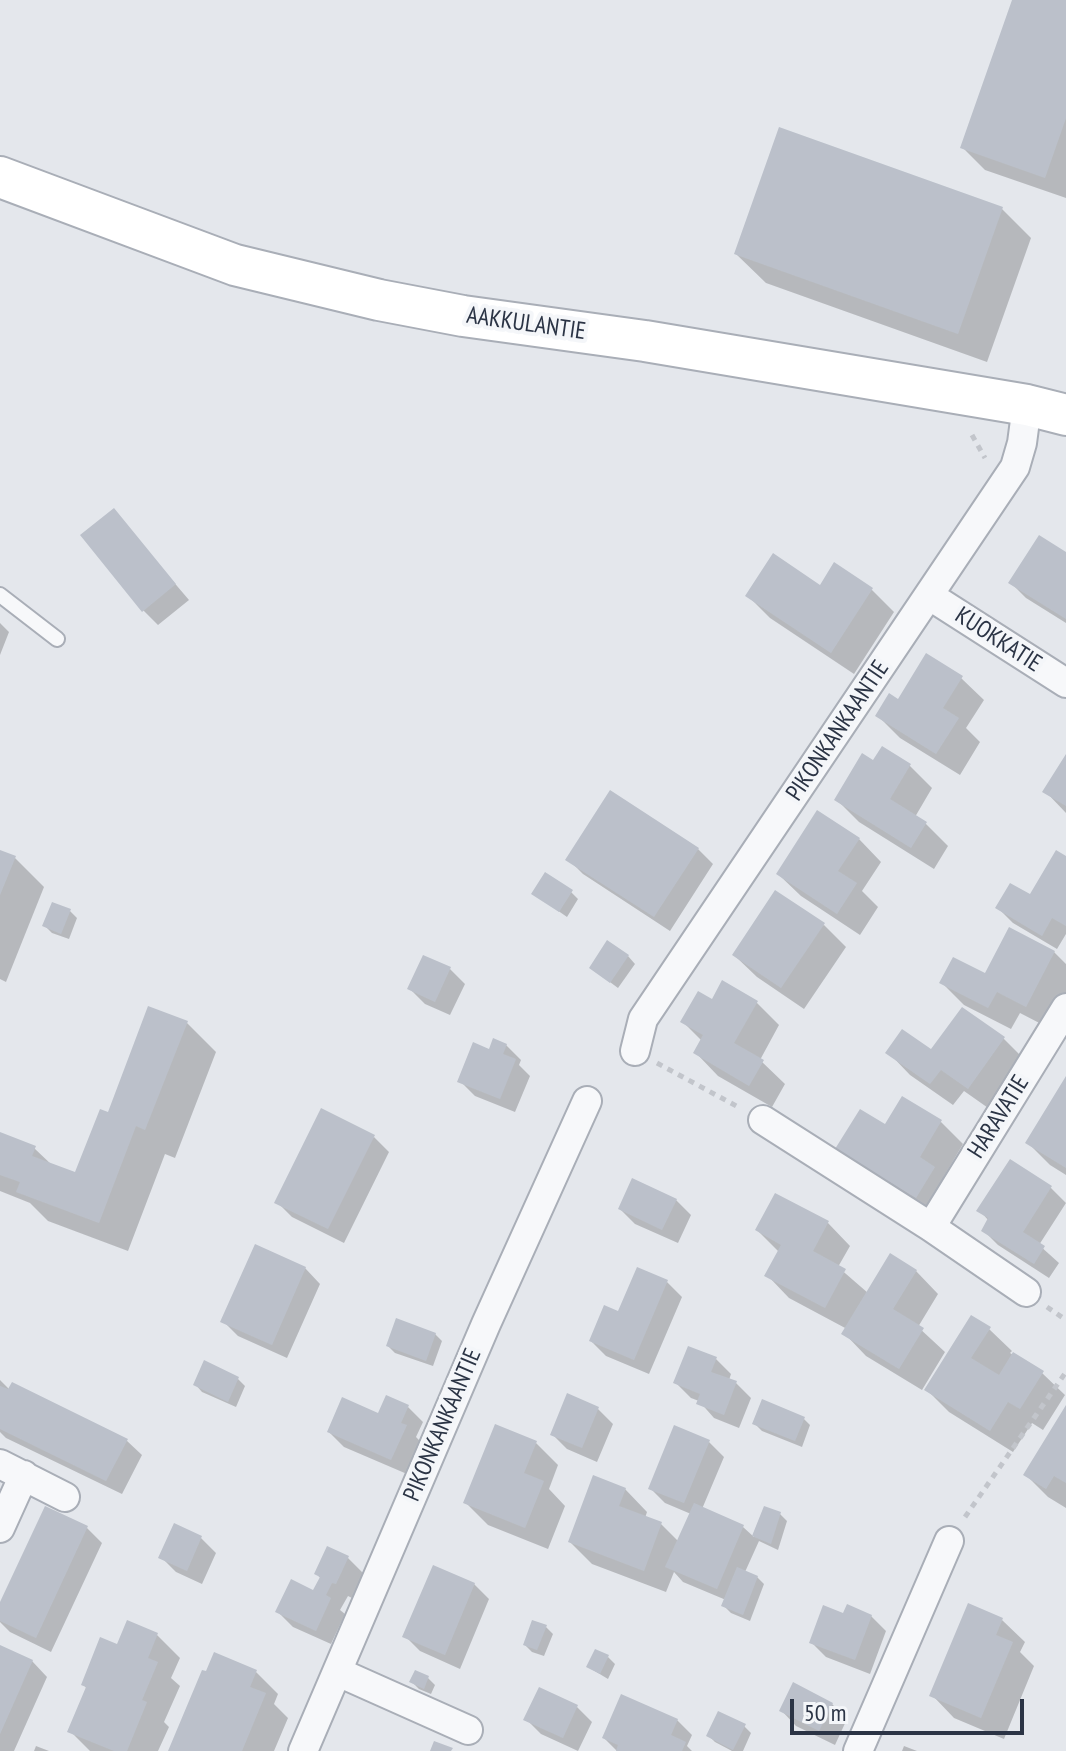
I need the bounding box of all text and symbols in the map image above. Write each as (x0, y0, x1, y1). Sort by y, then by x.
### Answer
street label: AAKKULANTIE (465, 301, 587, 347)
street label: KUOKKATIE (949, 601, 1047, 679)
street label: PIKONKANKAANTIE (781, 655, 895, 807)
street label: HARAVATIE (962, 1070, 1036, 1164)
street label: PIKONKANKAANTIE (398, 1344, 488, 1506)
scale bar (794, 1683, 1028, 1733)
text: 50 m (804, 1697, 846, 1728)

